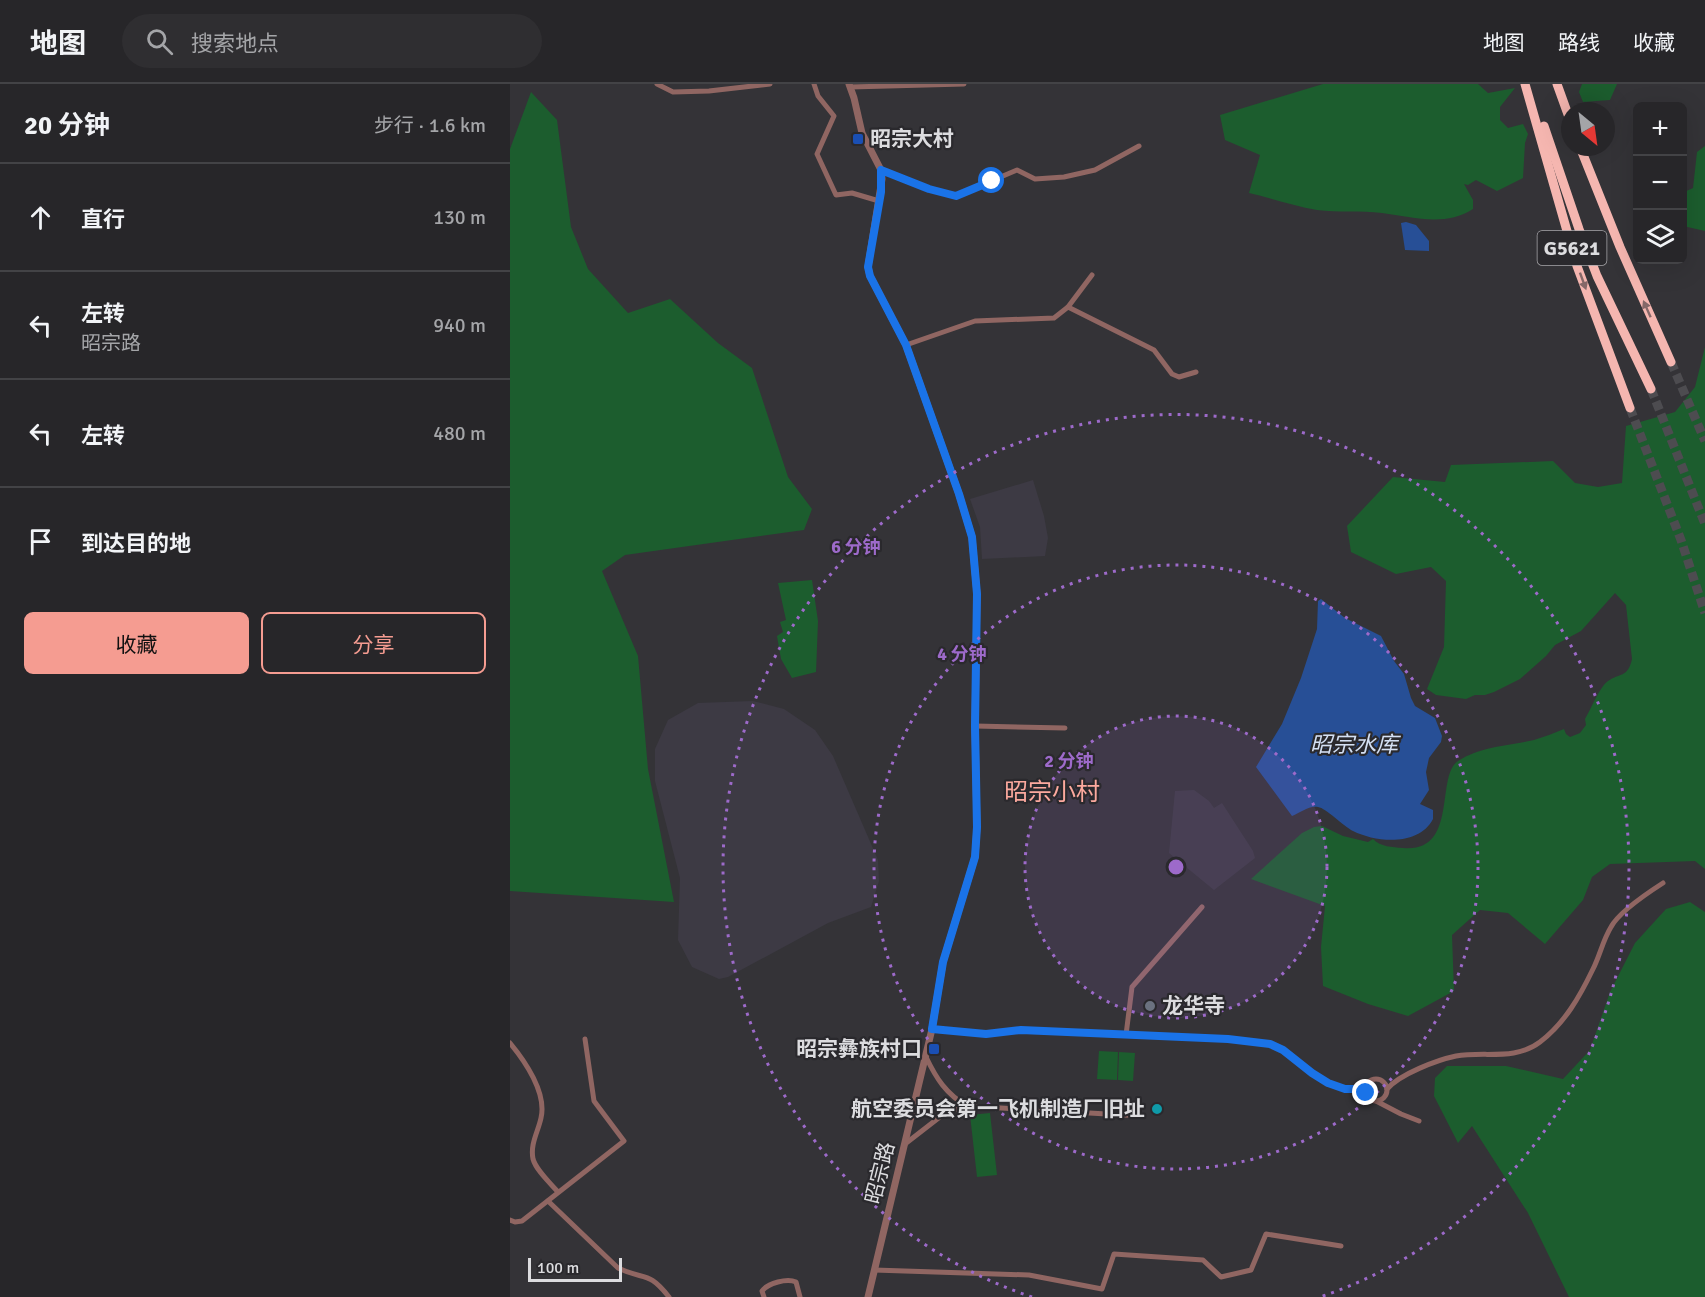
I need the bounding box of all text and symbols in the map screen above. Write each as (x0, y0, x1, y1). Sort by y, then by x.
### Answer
search box (122, 14, 542, 68)
icon: search (143, 25, 176, 58)
text: 地图 (30, 27, 86, 61)
text: 搜索地点 (191, 30, 279, 57)
text: 地图 (1483, 30, 1525, 56)
text: 路线 (1558, 30, 1600, 56)
text: 收藏 (1633, 30, 1675, 56)
north arrow (1561, 102, 1615, 156)
map controls (1633, 102, 1687, 264)
button: + (1633, 102, 1687, 156)
text: 20 分钟 (24, 110, 110, 142)
text: 步行 · 1.6 km (374, 113, 486, 138)
place label: 昭宗大村 (870, 126, 954, 152)
marker: 昭宗大村 (851, 132, 865, 146)
button: − (1633, 156, 1687, 210)
route start (978, 167, 1004, 193)
icon: ahead (24, 201, 57, 234)
text: 130 m (433, 205, 486, 230)
text: 直行 (81, 206, 125, 233)
button: layers (1633, 210, 1687, 264)
road number: G5621 (1538, 231, 1606, 265)
one-way arrow (1578, 272, 1588, 290)
text: 左转 (81, 300, 125, 327)
one-way arrow (1642, 300, 1652, 318)
icon: left (24, 309, 57, 342)
text: 940 m (433, 313, 486, 338)
text: 昭宗路 (81, 331, 141, 356)
icon: left (24, 417, 57, 450)
text: 480 m (433, 421, 486, 446)
text: 左转 (81, 422, 125, 449)
icon: arrive (24, 525, 57, 558)
text: 到达目的地 (81, 530, 191, 557)
text: 6 分钟 (831, 536, 881, 558)
button: 收藏 (24, 612, 249, 674)
button: 分享 (261, 612, 486, 674)
text: 4 分钟 (937, 643, 987, 665)
water label: 昭宗水库 (1310, 731, 1402, 758)
text: 2 分钟 (1044, 750, 1094, 772)
district label: 昭宗小村 (1004, 777, 1100, 807)
centre of rings (1166, 857, 1186, 877)
place label: 龙华寺 (1162, 993, 1225, 1019)
marker: 龙华寺 (1143, 999, 1157, 1013)
place label: 昭宗彝族村口 (796, 1036, 922, 1062)
marker: 昭宗彝族村口 (927, 1042, 941, 1056)
route end (1352, 1079, 1378, 1105)
place label: 航空委员会第一飞机制造厂旧址 (851, 1096, 1145, 1122)
marker: 航空委员会第一飞机制造厂旧址 (1150, 1102, 1164, 1116)
street label: 昭宗路 (860, 1139, 900, 1207)
scale bar (528, 1255, 622, 1282)
text: 100 m (537, 1258, 579, 1278)

